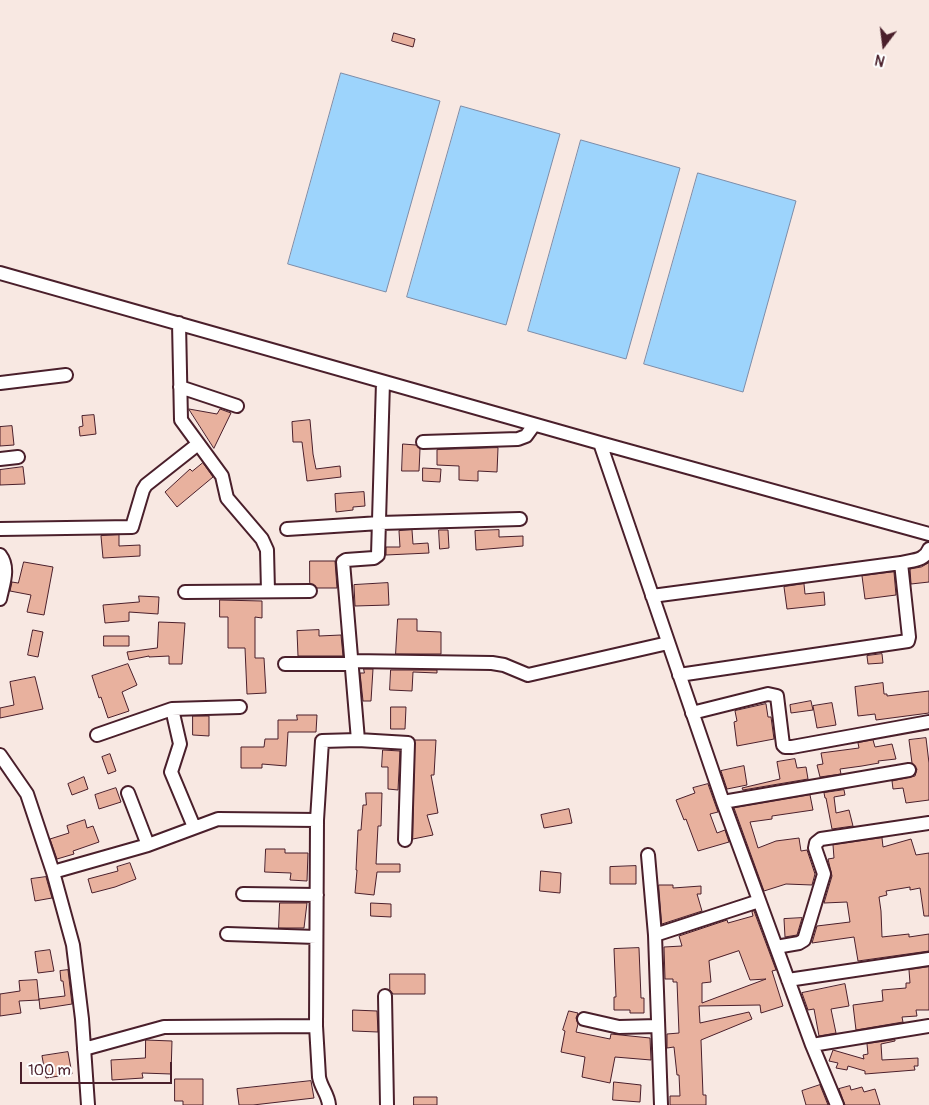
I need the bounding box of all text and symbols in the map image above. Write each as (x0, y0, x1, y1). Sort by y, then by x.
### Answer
north arrow (859, 20, 909, 70)
text: N (873, 51, 887, 69)
scale bar (22, 1052, 175, 1084)
text: 100 m (28, 1061, 71, 1080)

